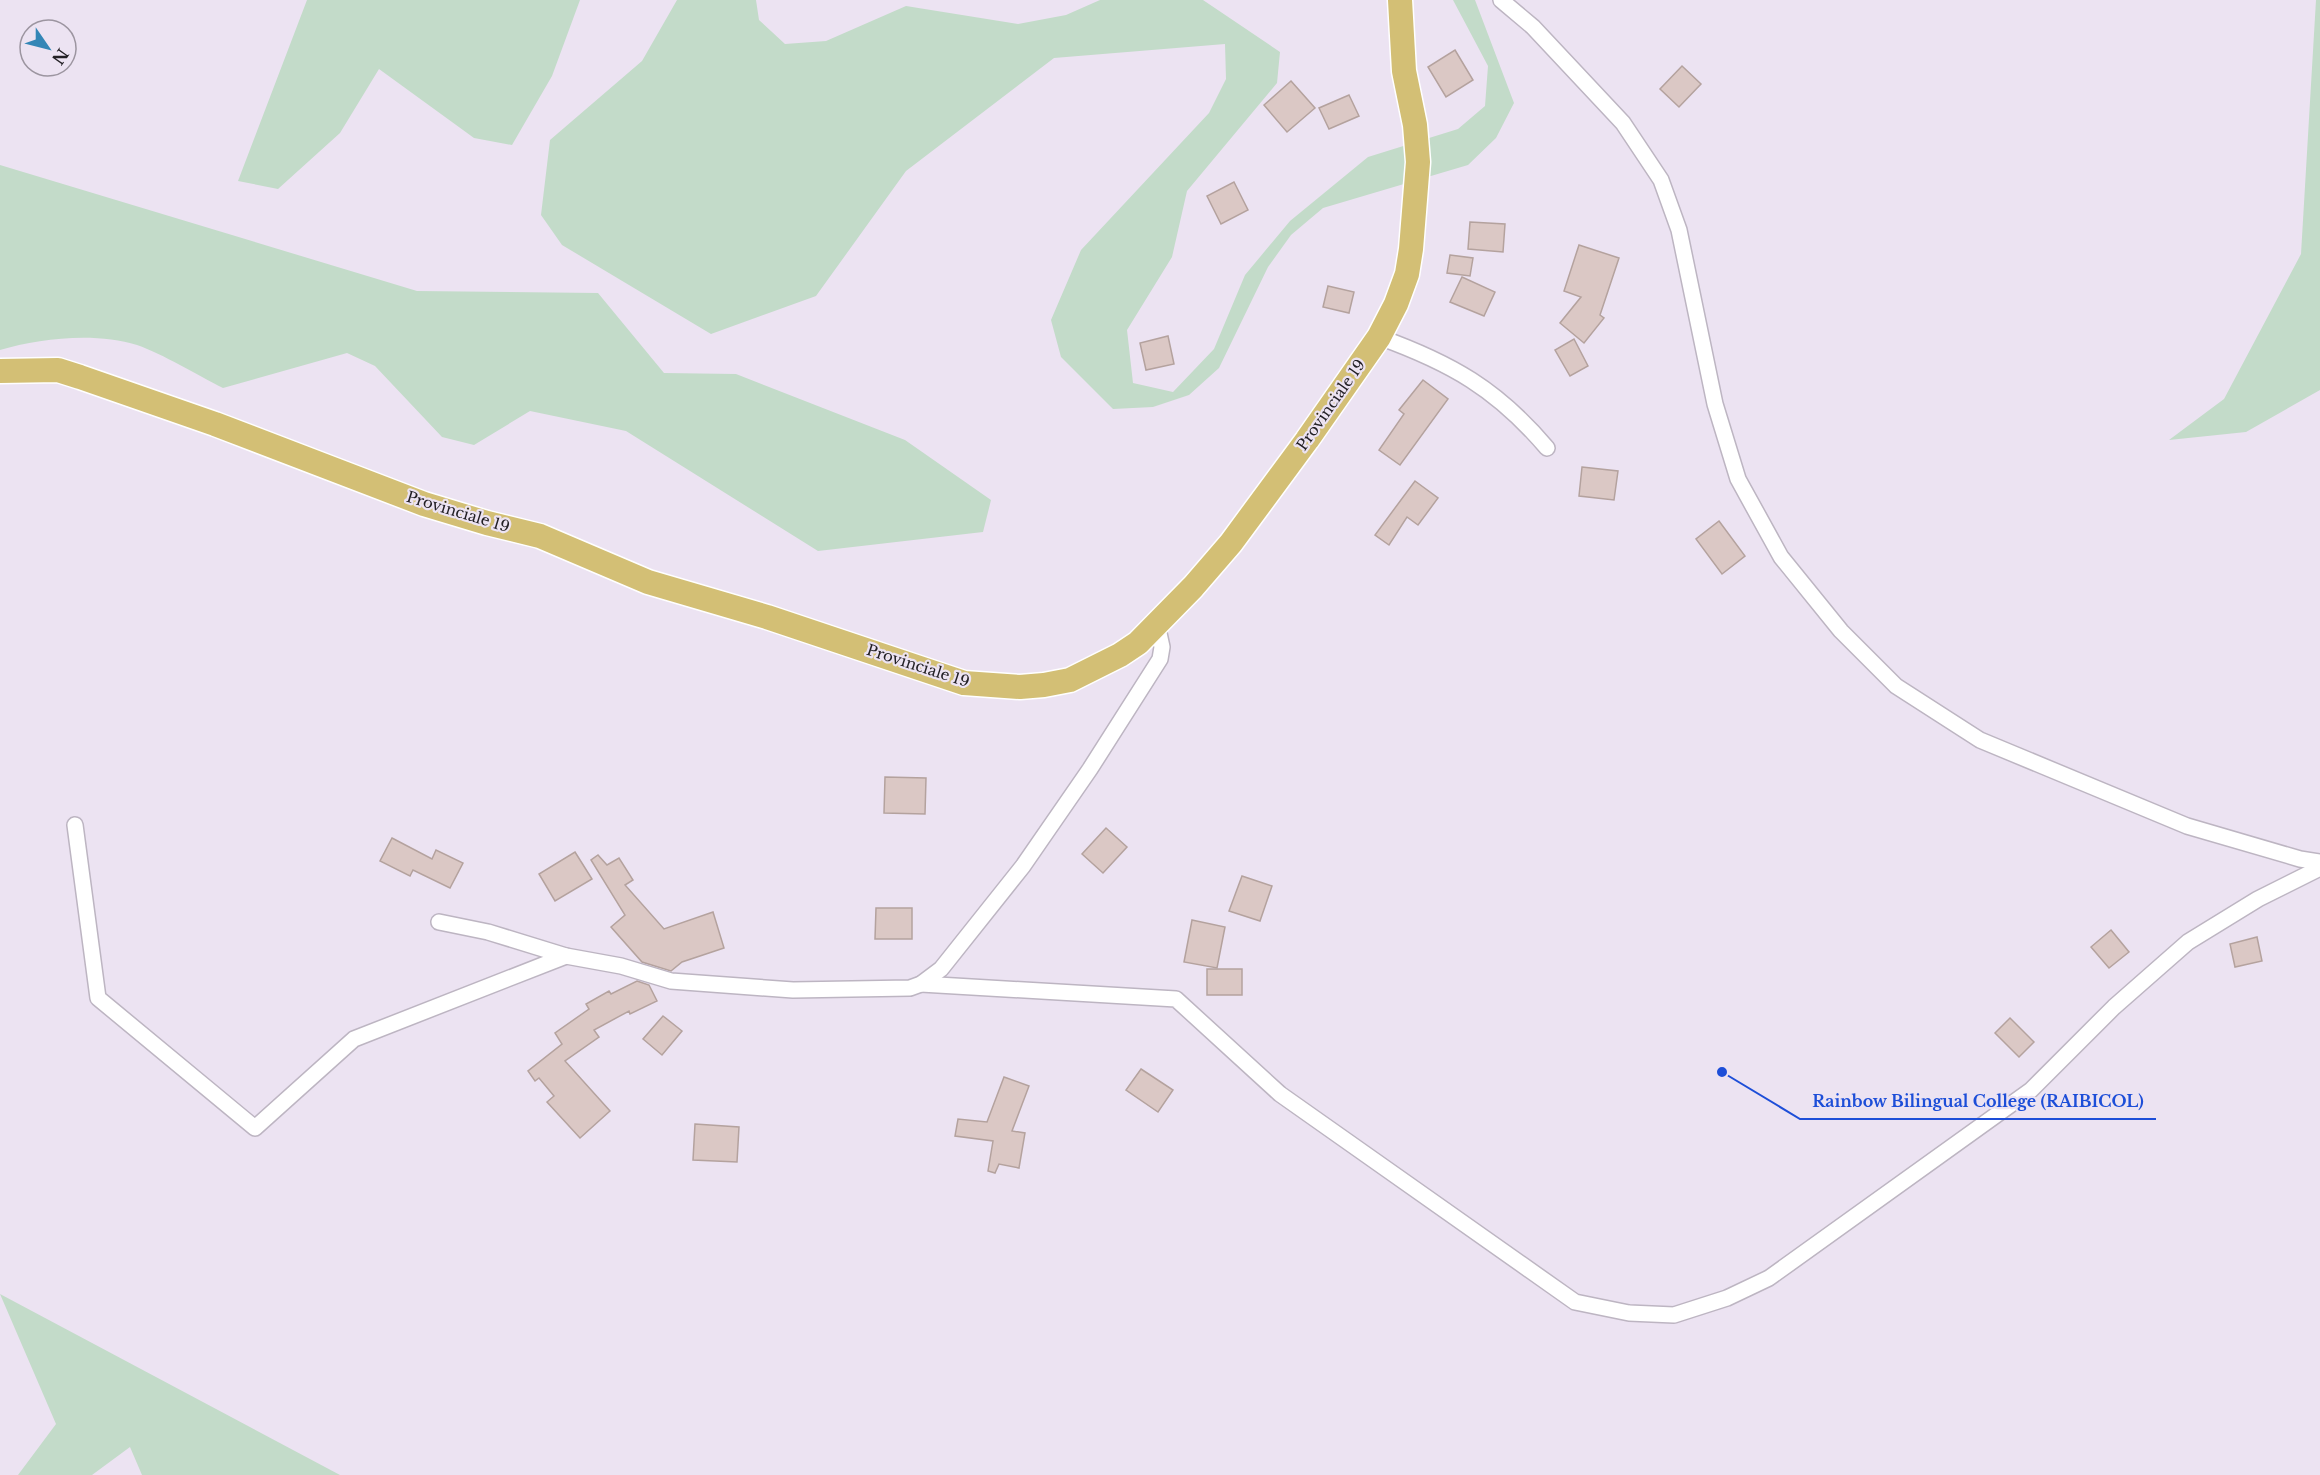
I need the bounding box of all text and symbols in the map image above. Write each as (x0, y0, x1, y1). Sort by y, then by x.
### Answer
north arrow (18, 18, 78, 78)
text: N (48, 45, 73, 69)
street label: Provinciale 19 (1292, 355, 1369, 454)
street label: Provinciale 19 (404, 487, 512, 536)
street label: Provinciale 19 (864, 640, 972, 691)
callout: Rainbow Bilingual College (RAIBICOL) (1800, 1085, 2156, 1119)
text: Rainbow Bilingual College (RAIBICOL) (1812, 1091, 2144, 1111)

